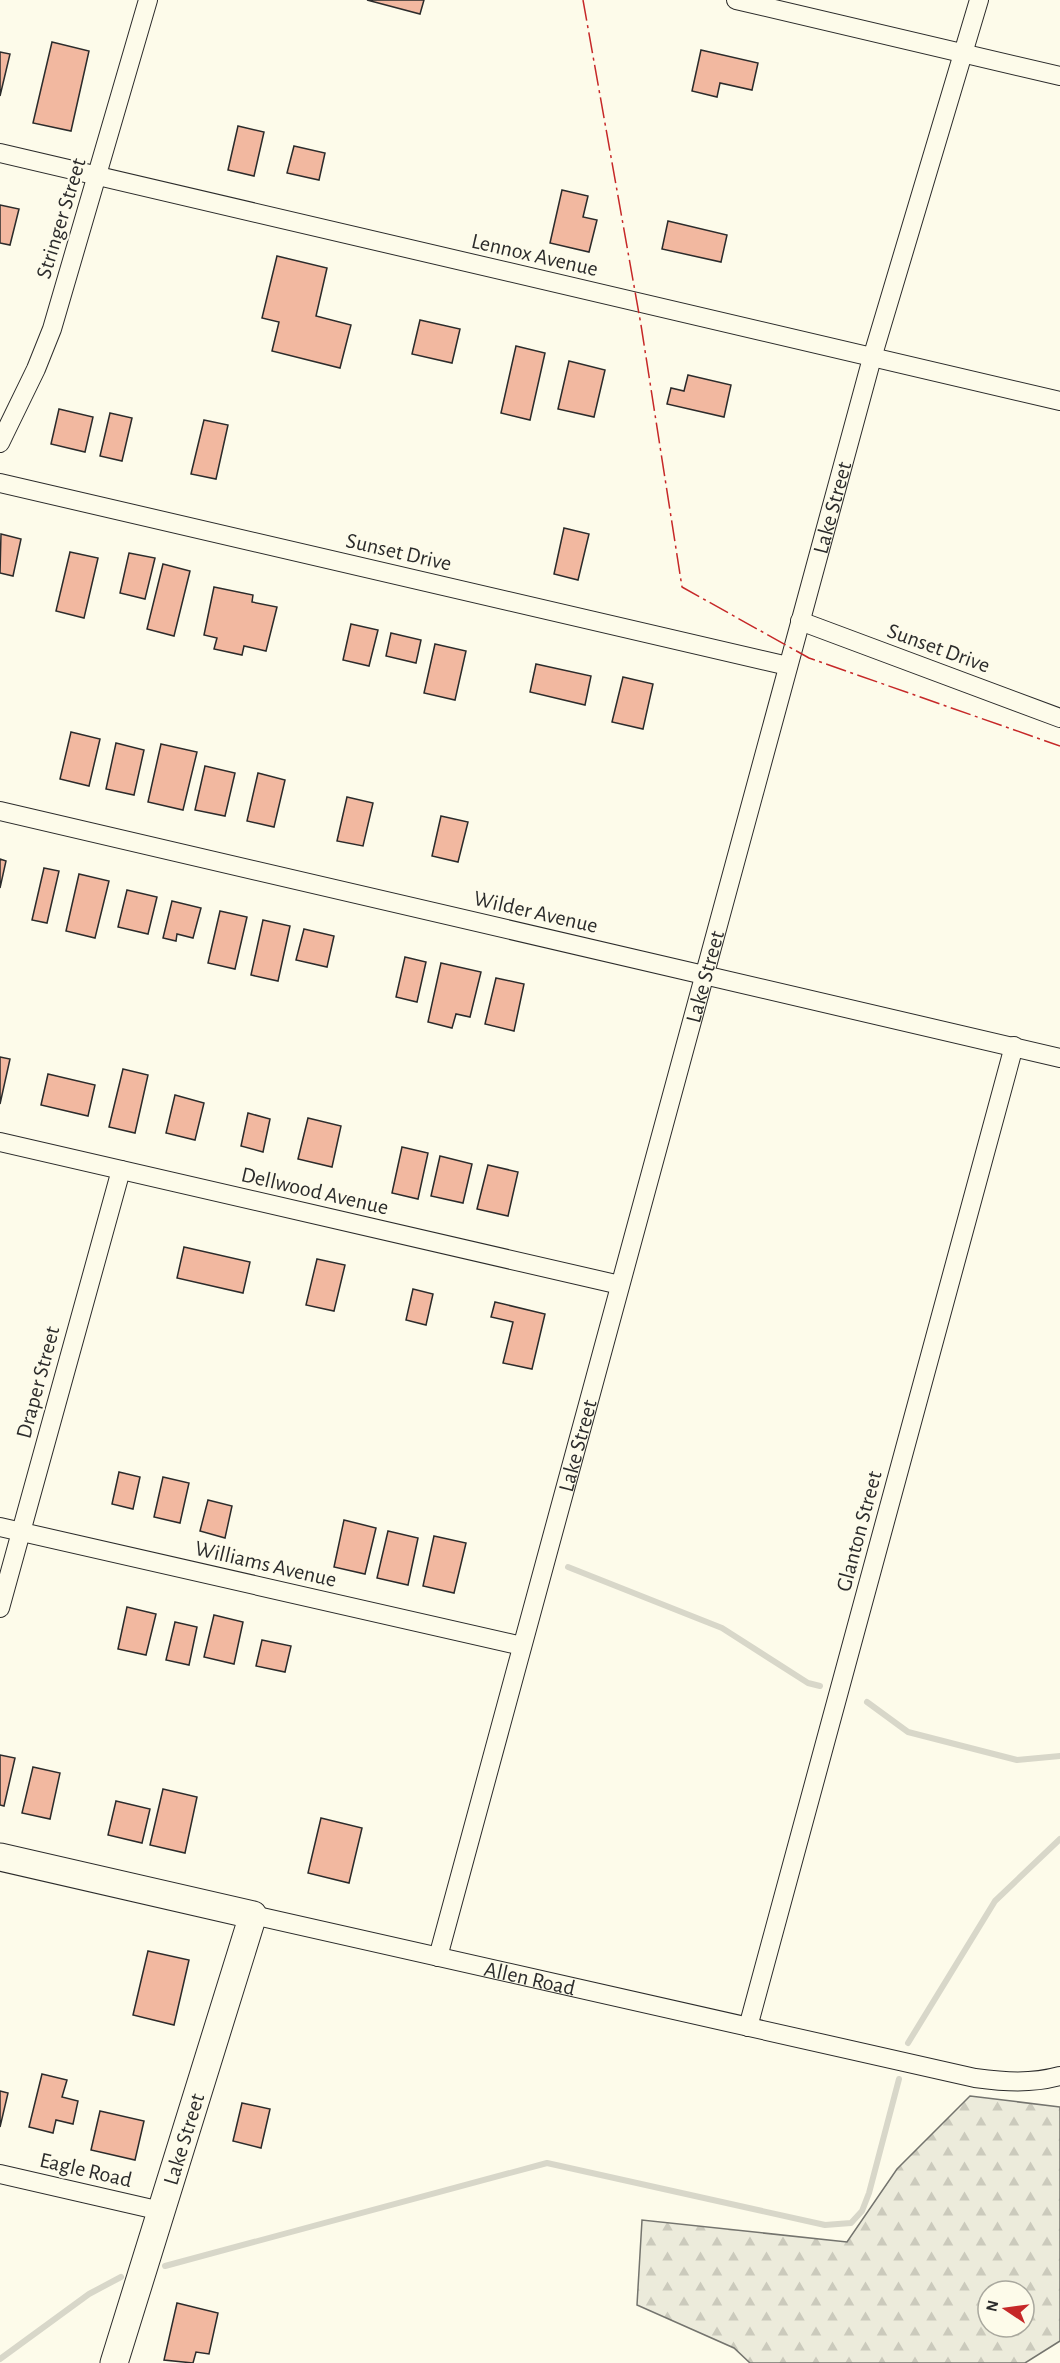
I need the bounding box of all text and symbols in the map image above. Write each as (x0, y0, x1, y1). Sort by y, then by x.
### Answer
street label: Stringer Street (32, 156, 90, 281)
street label: Lennox Avenue (469, 230, 600, 280)
street label: Lake Street (809, 459, 855, 556)
street label: Sunset Drive (344, 529, 454, 575)
street label: Sunset Drive (884, 619, 993, 677)
street label: Wilder Avenue (472, 887, 600, 937)
street label: Lake Street (682, 928, 728, 1025)
street label: Dellwood Avenue (239, 1163, 391, 1219)
street label: Draper Street (12, 1324, 63, 1441)
street label: Lake Street (555, 1397, 601, 1494)
street label: Glanton Street (832, 1469, 886, 1594)
street label: Williams Avenue (193, 1537, 339, 1591)
street label: Allen Road (482, 1958, 577, 1999)
street label: Lake Street (160, 2091, 208, 2188)
street label: Eagle Road (37, 2149, 134, 2191)
north arrow (976, 2279, 1036, 2339)
text: N (983, 2299, 1001, 2313)

